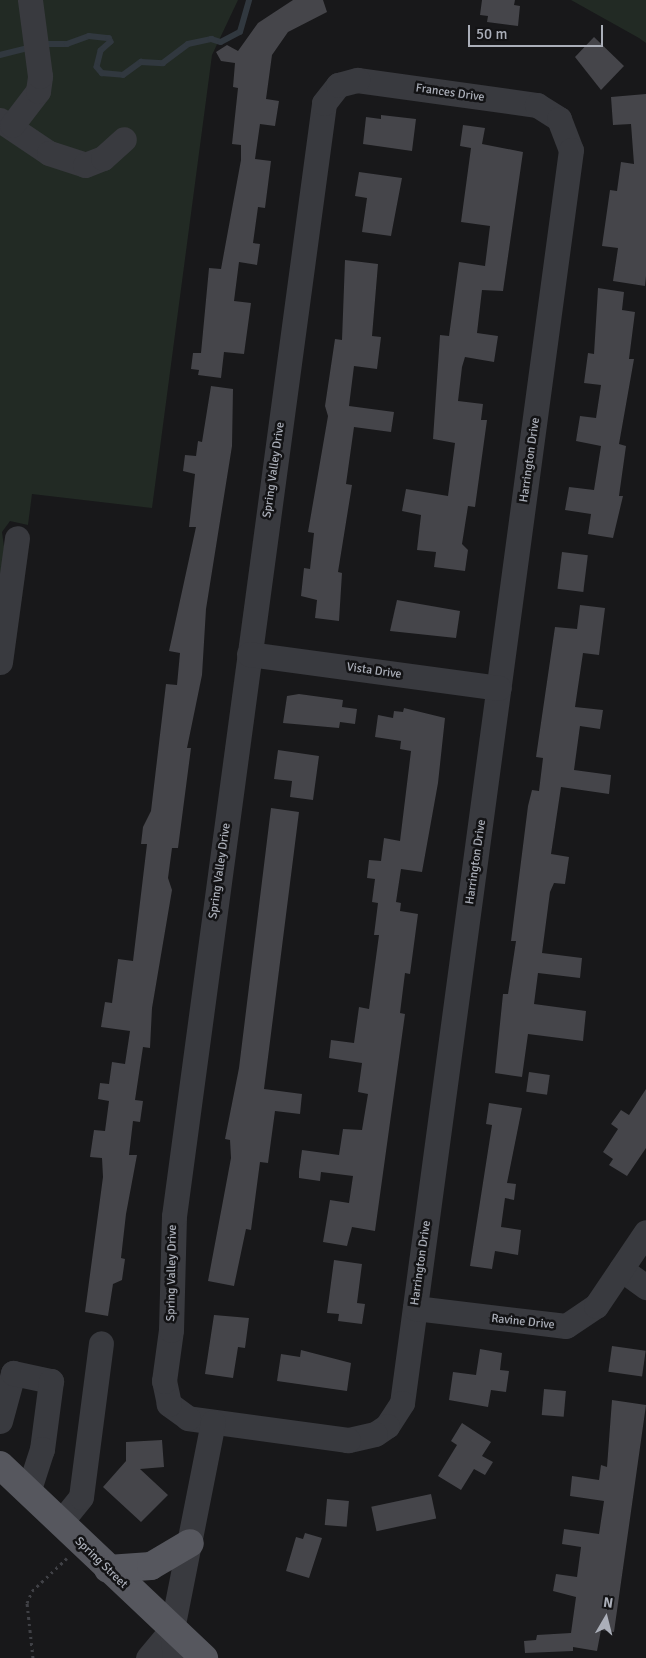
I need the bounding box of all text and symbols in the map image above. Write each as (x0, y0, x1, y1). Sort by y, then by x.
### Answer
scale bar (471, 15, 606, 47)
text: 50 m (476, 25, 507, 43)
street label: Frances Drive (415, 81, 485, 105)
street label: Harrington Drive (517, 417, 543, 503)
street label: Spring Valley Drive (260, 421, 288, 519)
street label: Vista Drive (346, 660, 402, 682)
street label: Harrington Drive (463, 819, 489, 905)
street label: Spring Valley Drive (206, 822, 234, 920)
street label: Harrington Drive (408, 1220, 434, 1306)
street label: Spring Valley Drive (164, 1225, 180, 1321)
street label: Ravine Drive (491, 1312, 555, 1332)
street label: Spring Street (72, 1534, 130, 1592)
north arrow (581, 1593, 631, 1643)
text: N (602, 1594, 614, 1612)

